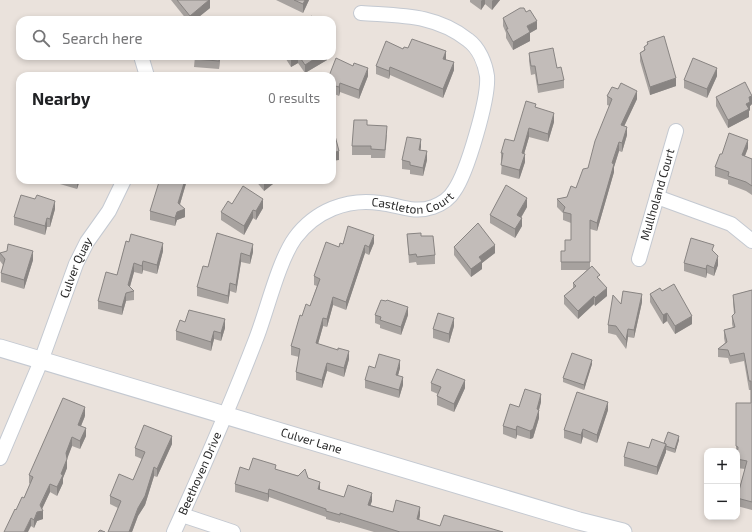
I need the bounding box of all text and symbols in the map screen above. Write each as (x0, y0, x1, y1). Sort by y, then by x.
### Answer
search box (16, 16, 336, 60)
icon: search (30, 27, 52, 49)
text: Search here (62, 29, 143, 47)
text: Nearby (32, 88, 90, 108)
text: 0 results (268, 90, 320, 106)
street label: Mullholand Court (637, 146, 677, 242)
street label: Castleton Court (371, 189, 456, 216)
street label: Culver Quay (56, 233, 95, 300)
street label: Culver Lane (279, 424, 344, 456)
street label: Beethoven Drive (175, 429, 223, 517)
map controls (704, 448, 740, 520)
button: + (704, 448, 740, 484)
button: − (704, 484, 740, 520)

